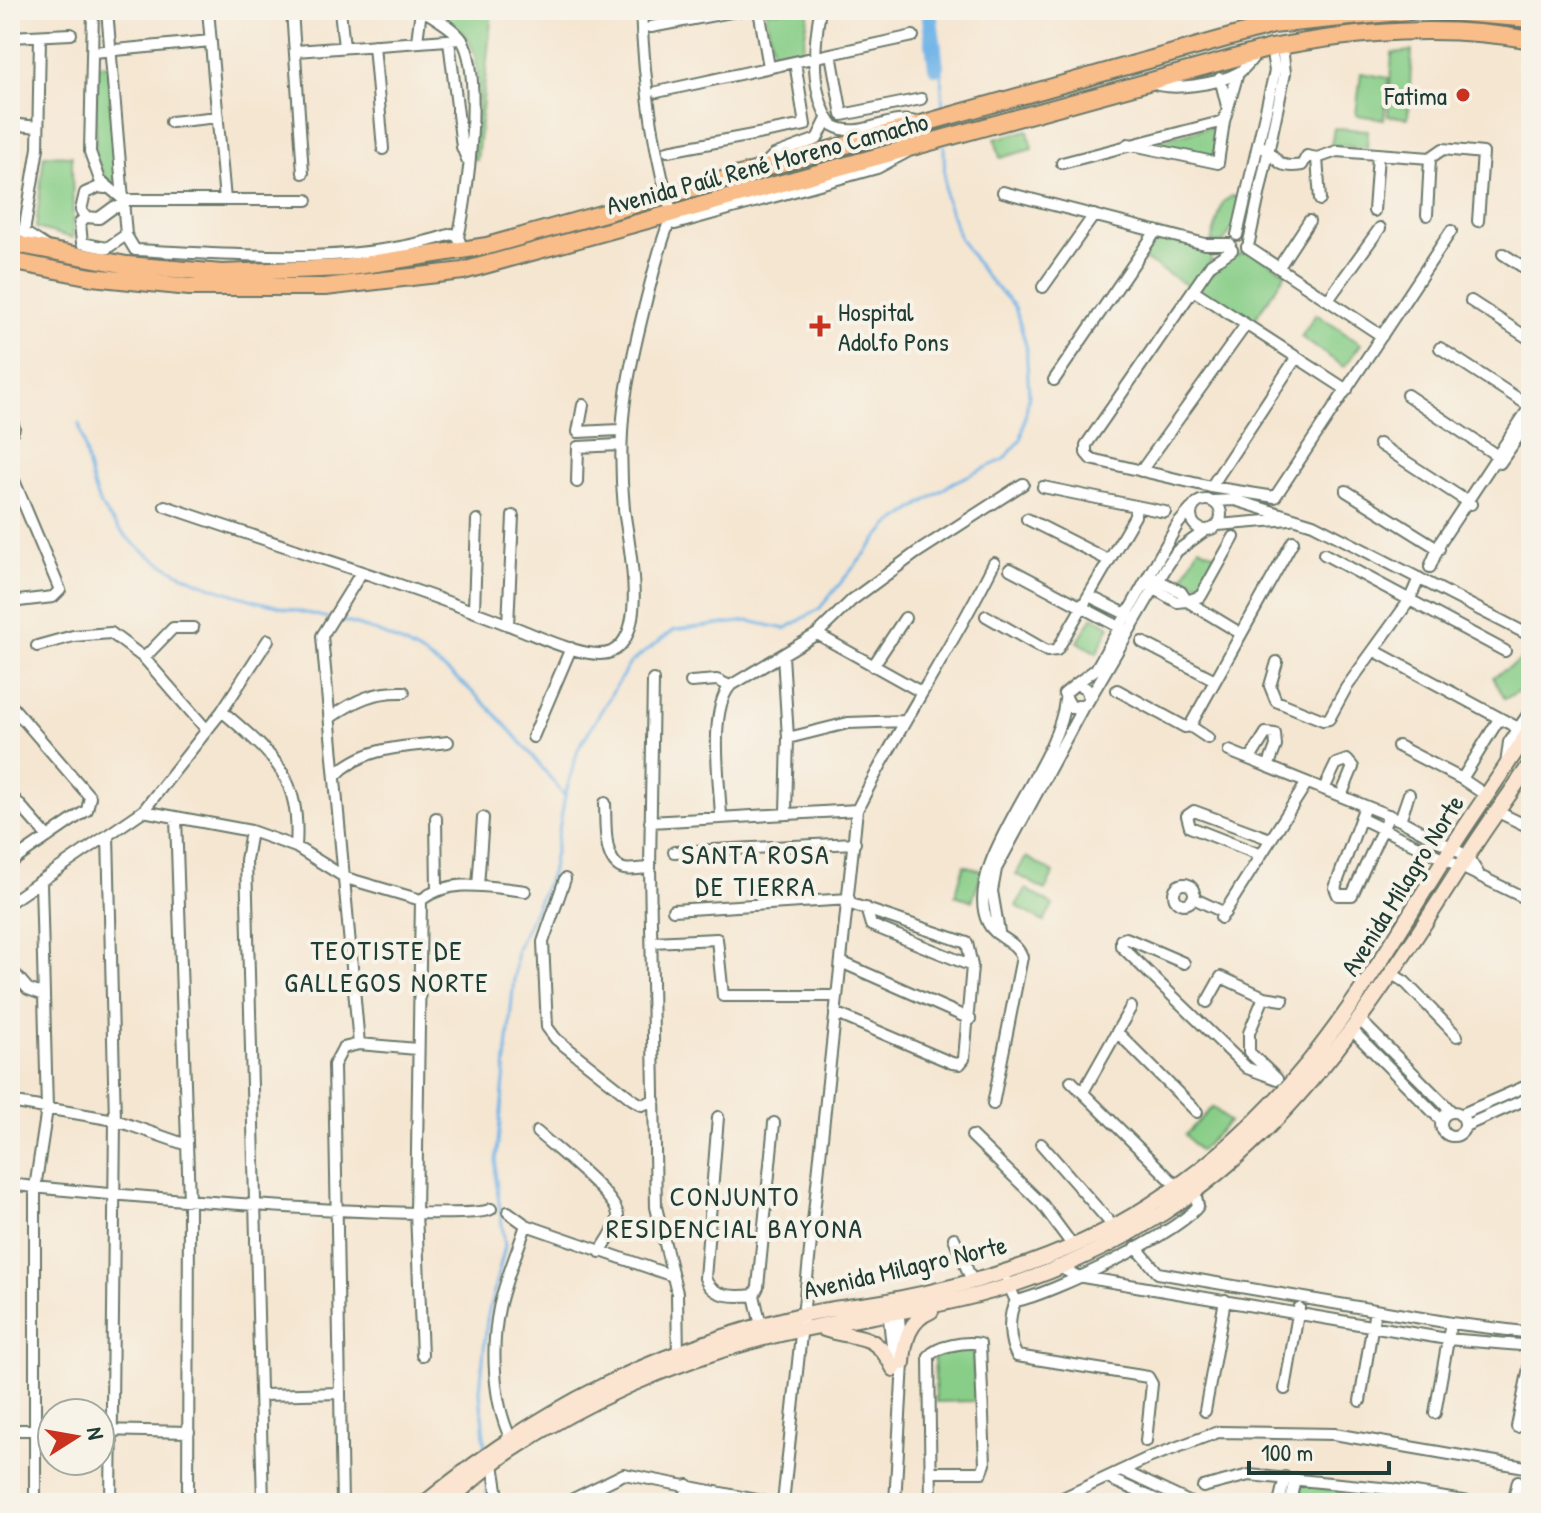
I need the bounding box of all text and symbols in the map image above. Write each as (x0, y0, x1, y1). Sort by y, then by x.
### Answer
place label: Fatima (1383, 78, 1447, 113)
marker: Fatima (1454, 86, 1472, 104)
street label: Avenida Paúl René Moreno Camacho (602, 103, 932, 223)
place label: Hospital Adolfo Pons (838, 294, 949, 359)
marker: Hospital Adolfo Pons (809, 315, 831, 337)
street label: Avenida Milagro Norte (1332, 788, 1472, 982)
district label: SANTA ROSA DE TIERRA (681, 835, 831, 905)
district label: TEOTISTE DE GALLEGOS NORTE (284, 931, 490, 1001)
district label: CONJUNTO RESIDENCIAL BAYONA (606, 1177, 864, 1247)
street label: Avenida Milagro Norte (800, 1227, 1010, 1307)
north arrow (36, 1397, 116, 1477)
text: N (80, 1425, 112, 1442)
scale bar (1249, 1425, 1389, 1475)
text: 100 m (1261, 1436, 1313, 1468)

